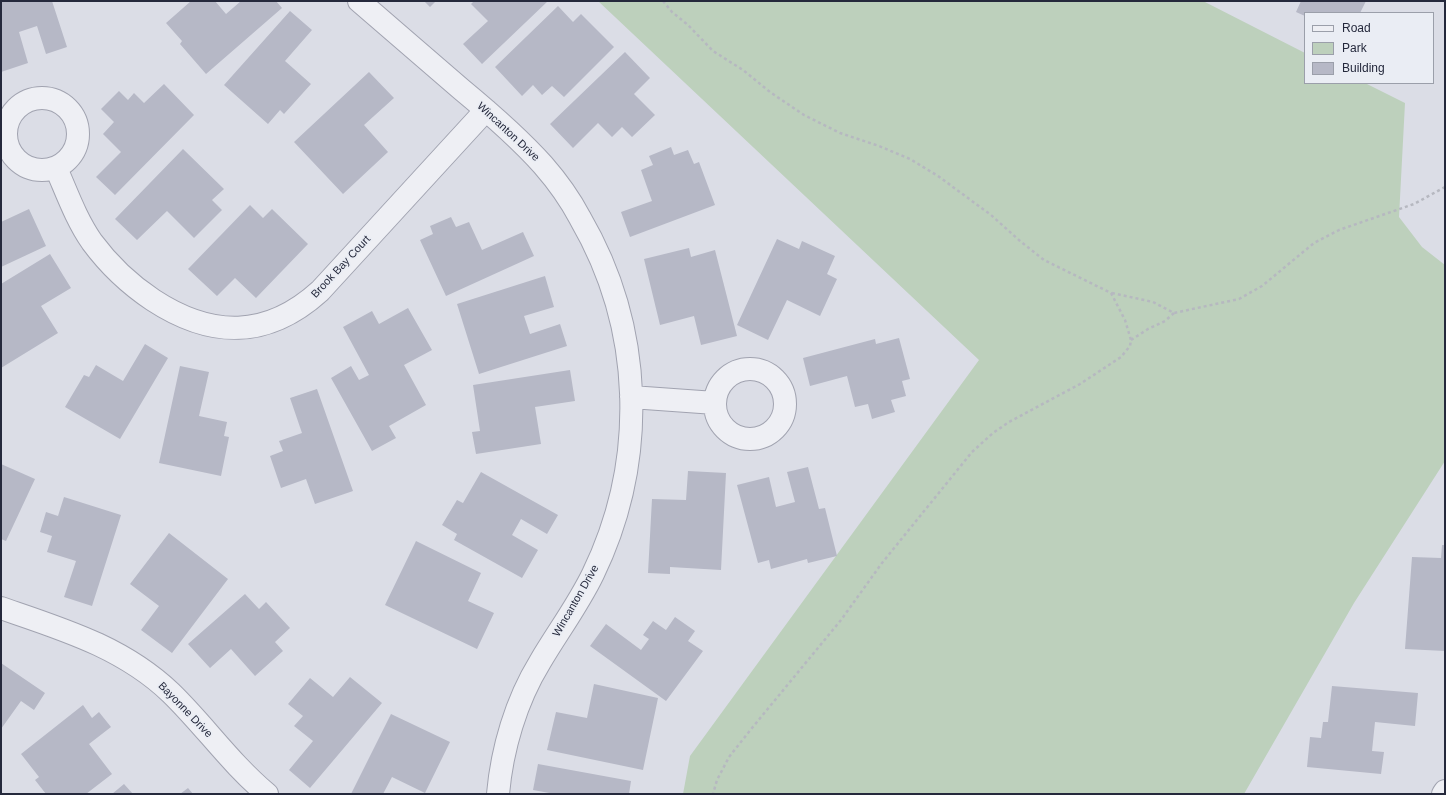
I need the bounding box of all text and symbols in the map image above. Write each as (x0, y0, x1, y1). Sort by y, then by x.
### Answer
legend (1304, 12, 1434, 84)
text: Road (1342, 21, 1371, 35)
text: Park (1342, 41, 1367, 55)
text: Building (1342, 61, 1385, 75)
street label: Wincanton Drive (474, 100, 542, 164)
street label: Brook Bay Court (309, 233, 373, 301)
street label: Wincanton Drive (550, 563, 602, 639)
street label: Bayonne Drive (155, 679, 215, 741)

